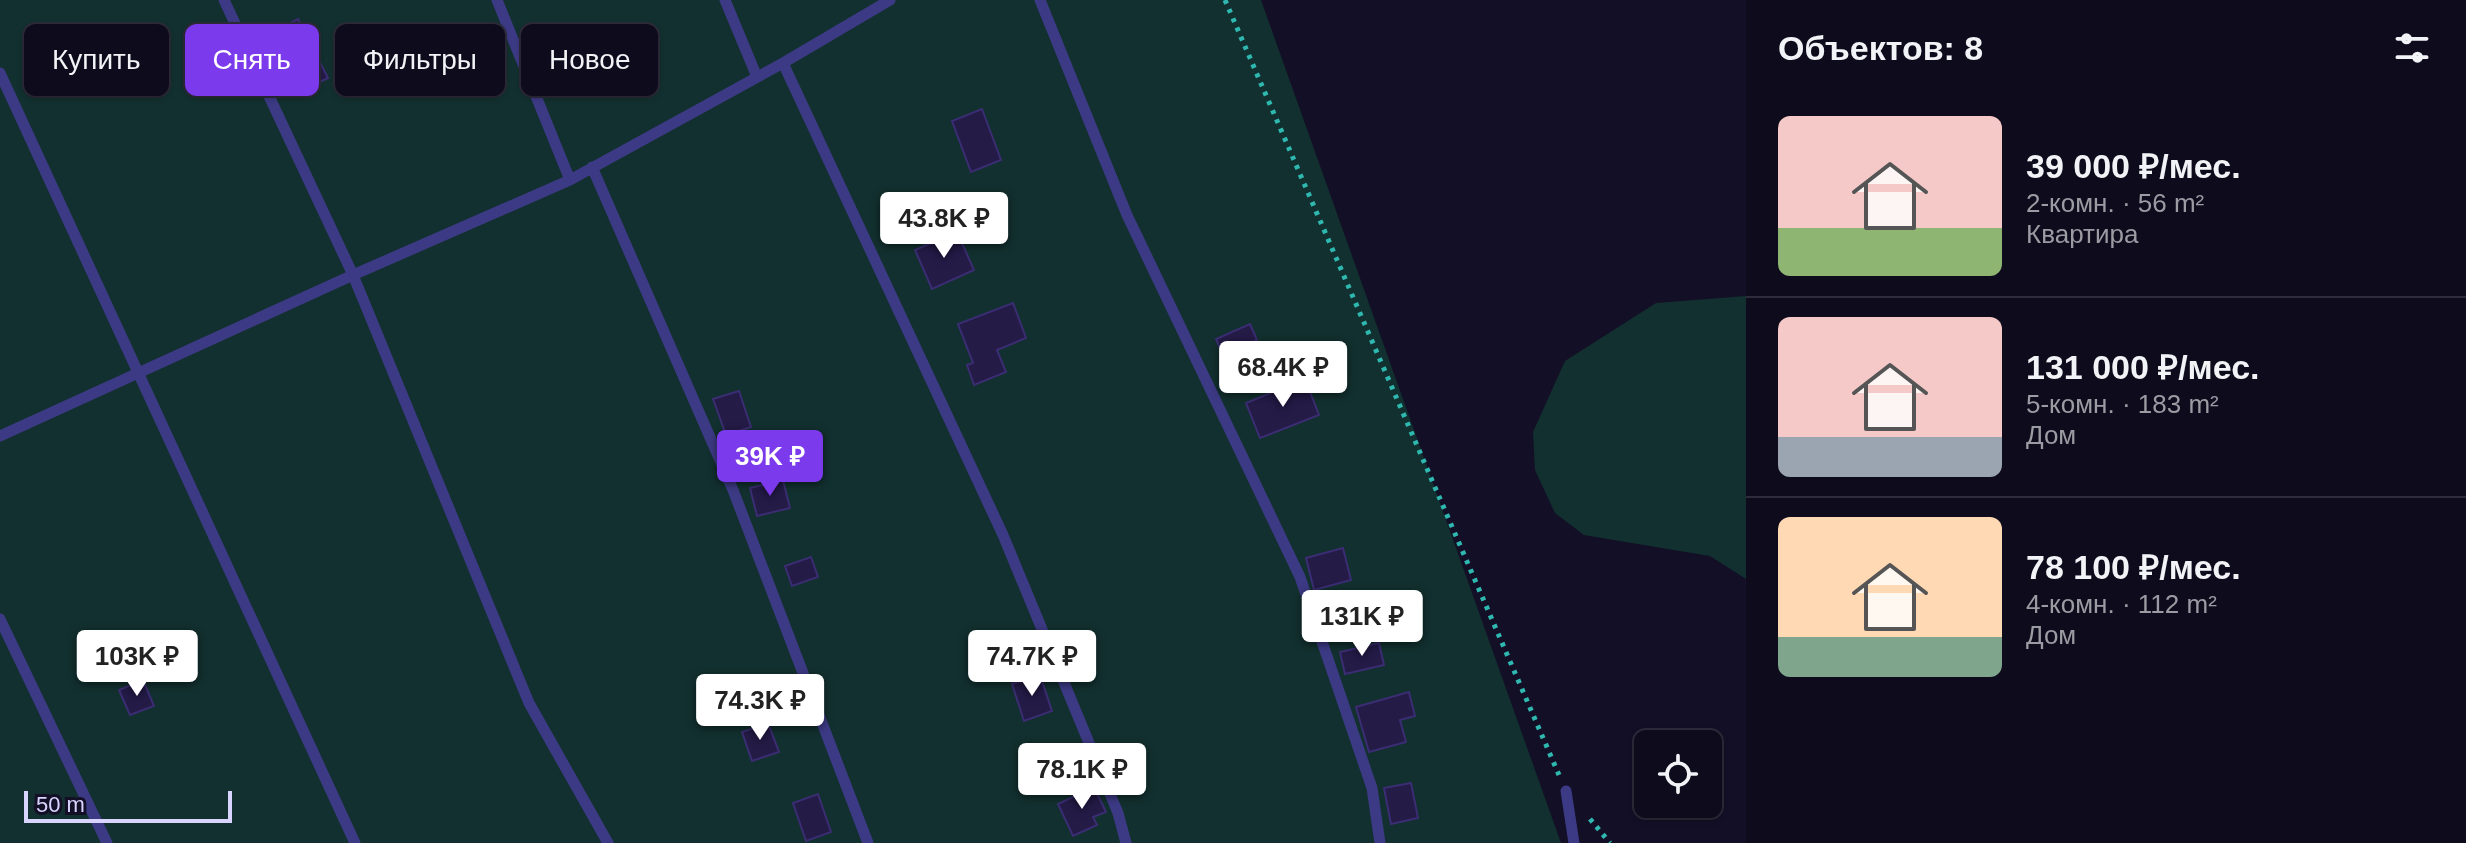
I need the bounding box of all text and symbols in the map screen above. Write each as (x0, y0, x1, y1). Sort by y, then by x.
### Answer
chip: Купить (24, 24, 169, 96)
chip: Снять (185, 24, 319, 96)
chip: Фильтры (335, 24, 505, 96)
chip: Новое (521, 24, 658, 96)
icon: filters (2390, 26, 2434, 70)
text: Объектов: 8 (1778, 29, 1983, 67)
text: 39 000 ₽/мес. (2026, 147, 2241, 185)
icon: home (1842, 148, 1938, 244)
text: 2-комн. · 56 m² (2026, 188, 2204, 218)
pin: 43.8K ₽ (870, 192, 1018, 260)
text: 43.8K ₽ (898, 203, 990, 233)
text: Квартира (2026, 219, 2138, 249)
pin: 68.4K ₽ (1209, 341, 1357, 409)
text: 131 000 ₽/мес. (2026, 348, 2260, 386)
icon: home (1842, 349, 1938, 445)
text: 68.4K ₽ (1237, 352, 1329, 382)
text: 5-комн. · 183 m² (2026, 389, 2219, 419)
text: Дом (2026, 420, 2076, 450)
pin: 39K ₽ (714, 430, 826, 498)
text: 39K ₽ (735, 441, 805, 471)
text: 78 100 ₽/мес. (2026, 548, 2241, 586)
icon: home (1842, 549, 1938, 645)
text: 4-комн. · 112 m² (2026, 589, 2217, 619)
pin: 131K ₽ (1297, 590, 1427, 658)
text: 131K ₽ (1320, 601, 1404, 631)
text: Дом (2026, 620, 2076, 650)
pin: 103K ₽ (72, 630, 202, 698)
pin: 74.7K ₽ (958, 630, 1106, 698)
text: 103K ₽ (95, 641, 179, 671)
text: 74.7K ₽ (986, 641, 1078, 671)
pin: 74.3K ₽ (686, 674, 834, 742)
text: 74.3K ₽ (714, 685, 806, 715)
map controls (1634, 730, 1722, 818)
button: locate (1634, 730, 1722, 818)
pin: 78.1K ₽ (1008, 743, 1156, 811)
text: 78.1K ₽ (1036, 754, 1128, 784)
scale bar (24, 787, 232, 823)
text: 50 m (36, 792, 85, 817)

